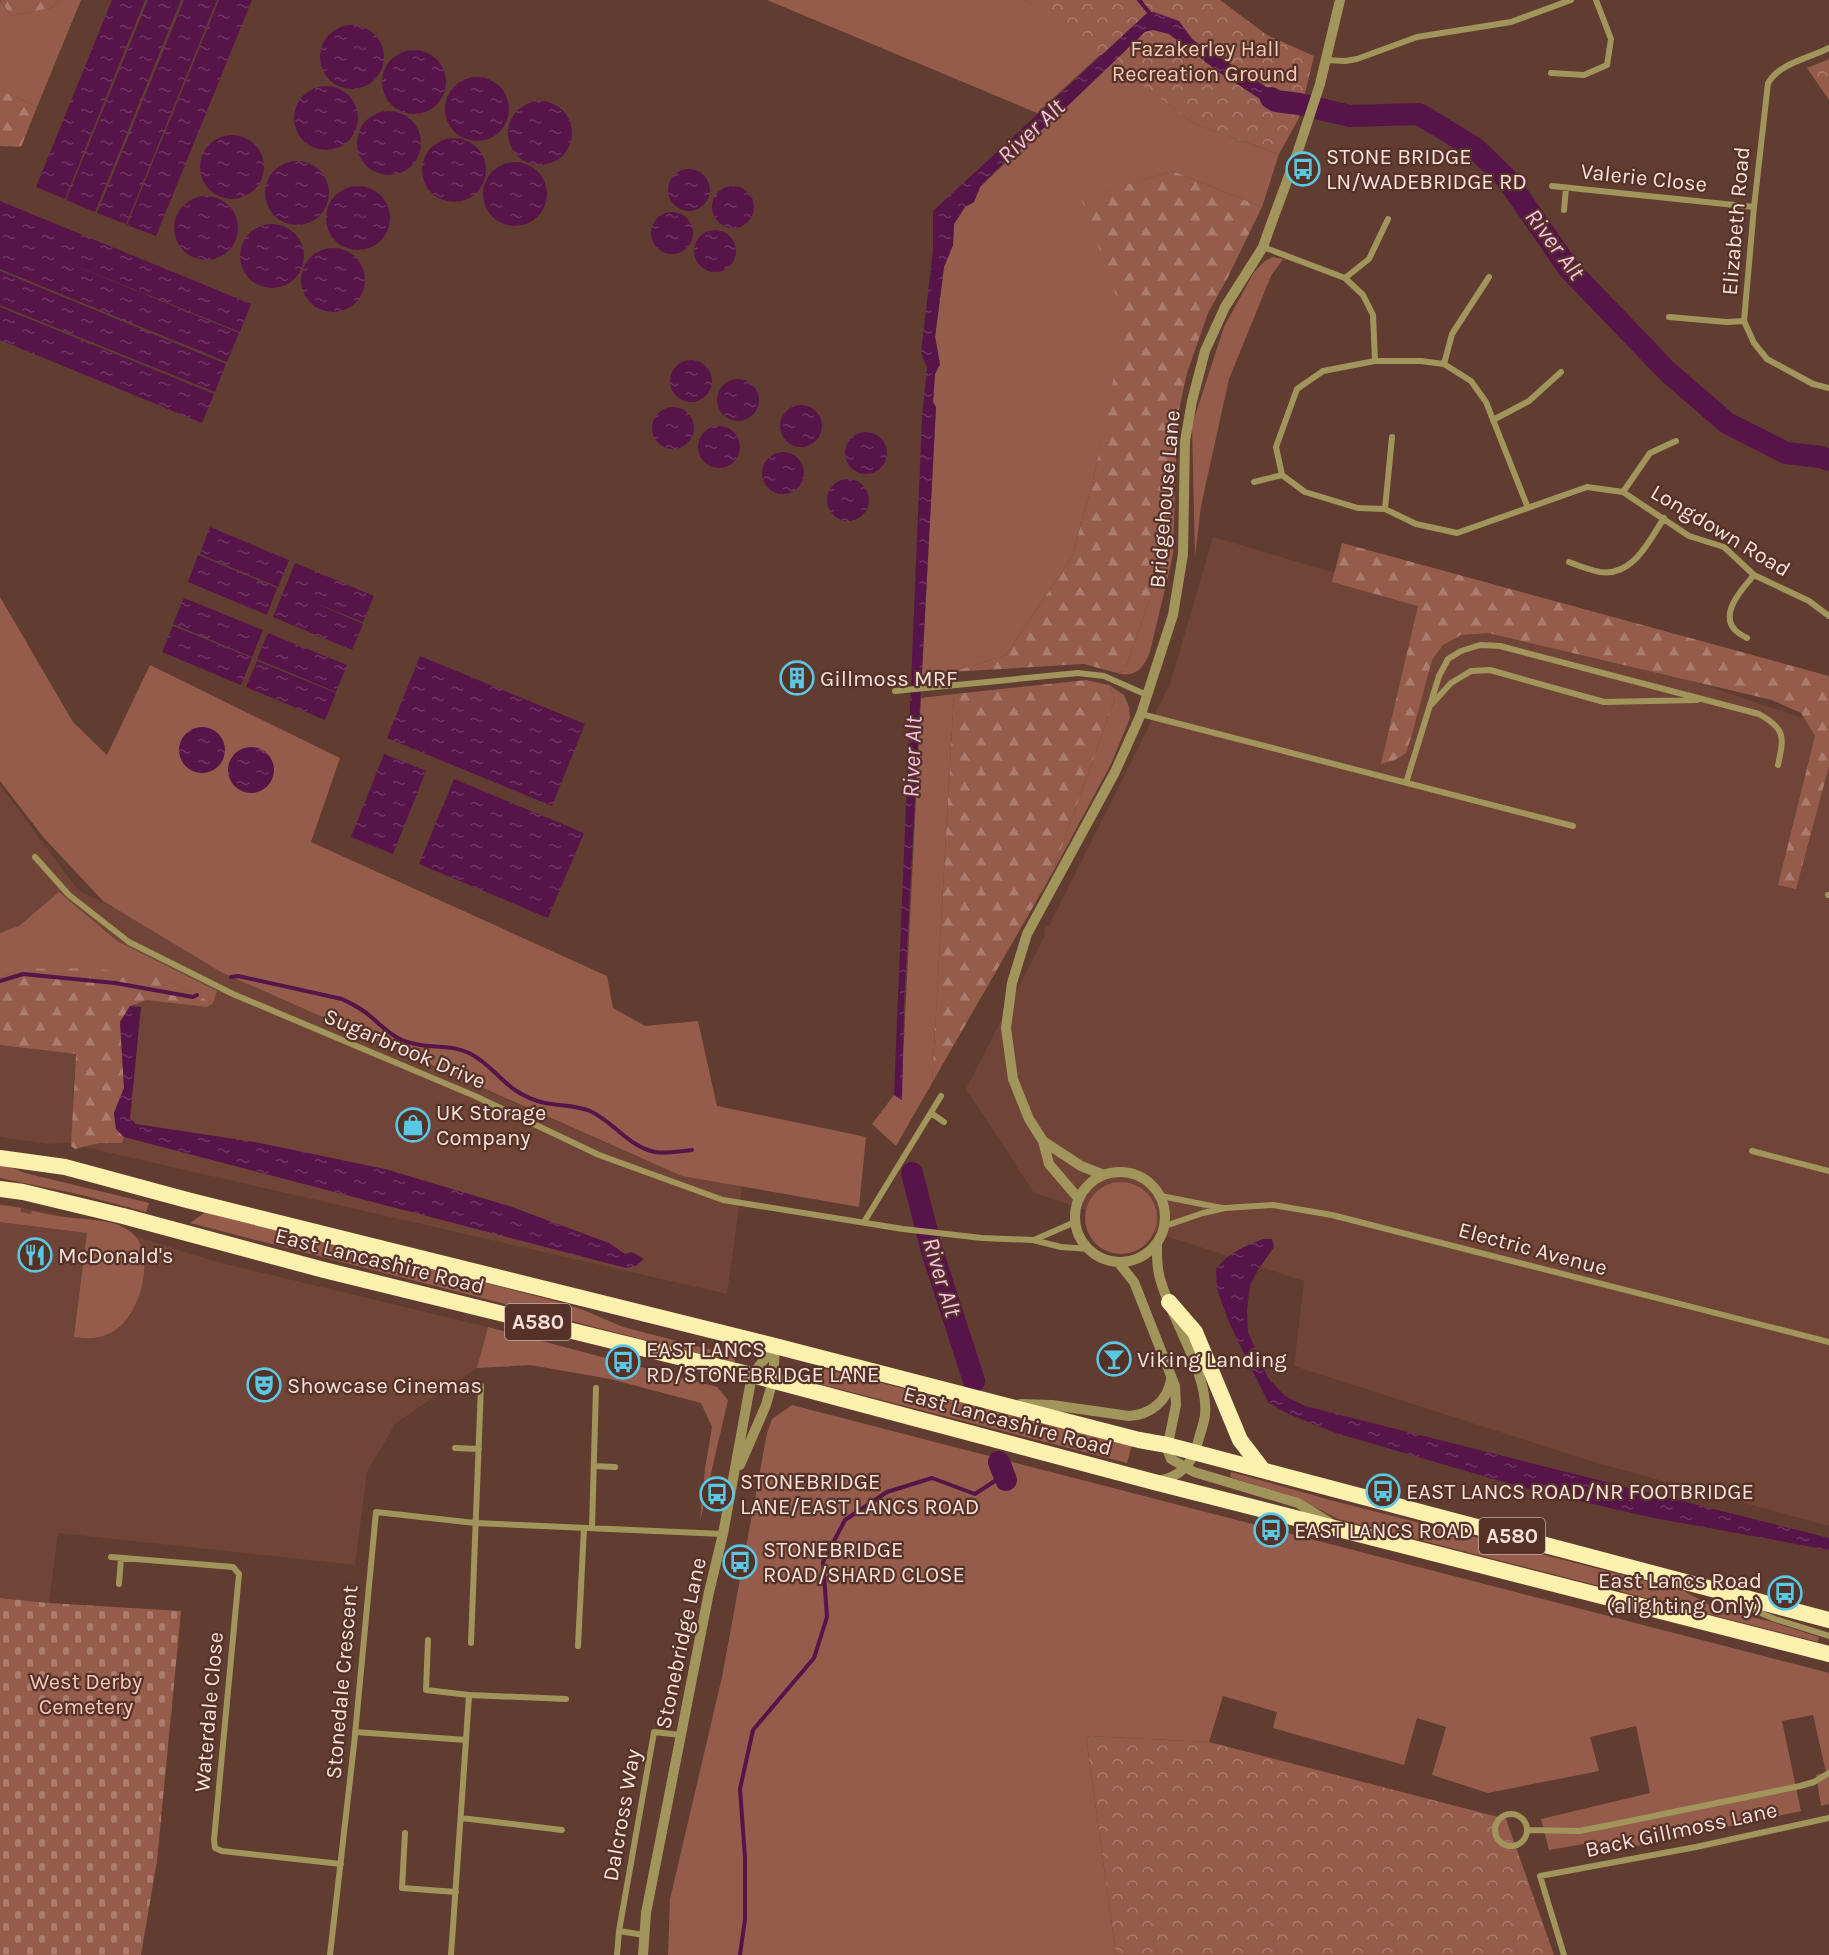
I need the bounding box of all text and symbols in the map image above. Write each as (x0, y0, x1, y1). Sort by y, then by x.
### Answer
park label: Fazakerley Hall Recreation Ground (1112, 36, 1298, 87)
water label: River Alt (992, 92, 1071, 169)
place label: STONE BRIDGE LN/WADEBRIDGE RD (1326, 144, 1527, 195)
street label: Elizabeth Road (1717, 146, 1755, 297)
bus stop icon: STONE BRIDGE LN/WADEBRIDGE RD (1285, 151, 1321, 187)
street label: Valerie Close (1579, 158, 1708, 198)
water label: River Alt (1519, 203, 1591, 286)
street label: Bridgehouse Lane (1144, 409, 1186, 589)
street label: Longdown Road (1646, 479, 1795, 583)
building icon: Gillmoss MRF (779, 660, 815, 696)
place label: Gillmoss MRF (820, 666, 958, 692)
water label: River Alt (897, 715, 927, 798)
street label: Sugarbrook Drive (320, 1003, 489, 1095)
place label: UK Storage Company (436, 1100, 546, 1151)
shop icon: UK Storage Company (395, 1107, 431, 1143)
street label: Electric Avenue (1456, 1217, 1610, 1281)
street label: East Lancashire Road (272, 1222, 487, 1300)
water label: River Alt (917, 1234, 968, 1321)
restaurant icon: McDonald's (17, 1237, 53, 1273)
place label: McDonald's (58, 1243, 174, 1269)
road number: A580 (505, 1304, 571, 1340)
place label: EAST LANCS RD/STONEBRIDGE LANE (646, 1337, 879, 1388)
bar icon: Viking Landing (1096, 1341, 1132, 1377)
bus stop icon: EAST LANCS RD/STONEBRIDGE LANE (605, 1344, 641, 1380)
place label: Viking Landing (1137, 1347, 1287, 1373)
theatre icon: Showcase Cinemas (246, 1367, 282, 1403)
place label: Showcase Cinemas (287, 1373, 482, 1399)
street label: East Lancashire Road (900, 1381, 1115, 1461)
place label: STONEBRIDGE LANE/EAST LANCS ROAD (740, 1469, 979, 1520)
bus stop icon: EAST LANCS ROAD/NR FOOTBRIDGE (1365, 1473, 1401, 1509)
bus stop icon: STONEBRIDGE LANE/EAST LANCS ROAD (699, 1476, 735, 1512)
place label: EAST LANCS ROAD/NR FOOTBRIDGE (1406, 1479, 1754, 1505)
bus stop icon: EAST LANCS ROAD (1253, 1512, 1289, 1548)
place label: EAST LANCS ROAD (1294, 1518, 1473, 1544)
road number: A580 (1479, 1518, 1545, 1554)
place label: STONEBRIDGE ROAD/SHARD CLOSE (763, 1537, 965, 1588)
bus stop icon: STONEBRIDGE ROAD/SHARD CLOSE (722, 1544, 758, 1580)
street label: Stonebridge Lane (650, 1555, 712, 1731)
place label: East Lancs Road (alighting Only) (1598, 1568, 1762, 1619)
bus stop icon: East Lancs Road (alighting Only) (1767, 1575, 1803, 1611)
street label: Stonedale Crescent (321, 1584, 363, 1780)
street label: Waterdale Close (189, 1631, 229, 1793)
park label: West Derby Cemetery (30, 1669, 142, 1720)
street label: Dalcross Way (598, 1747, 646, 1883)
street label: Back Gillmoss Lane (1583, 1797, 1780, 1863)

